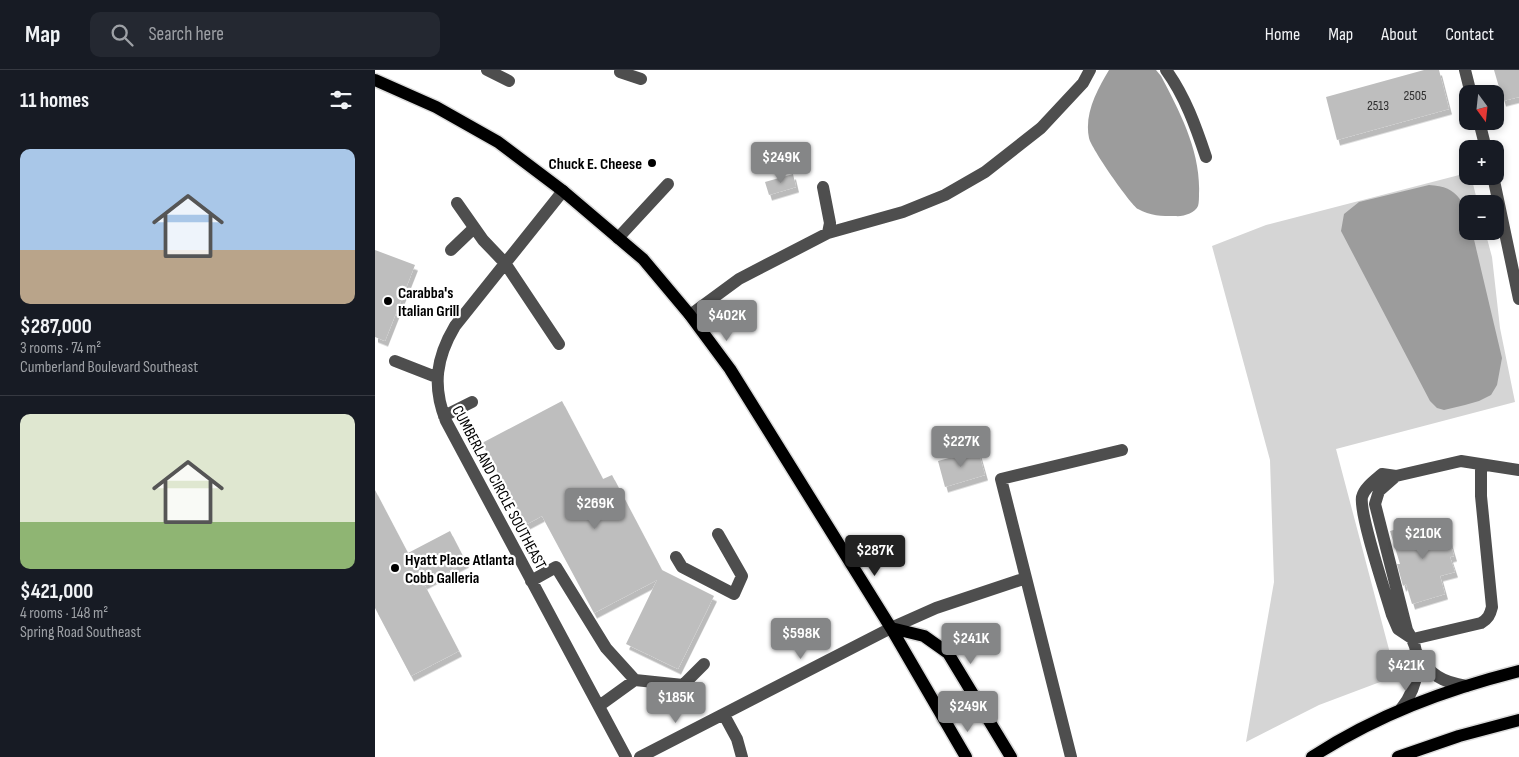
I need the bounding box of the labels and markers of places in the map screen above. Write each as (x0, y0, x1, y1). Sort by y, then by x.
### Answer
pin: $249K (746, 142, 816, 184)
place label: Chuck E. Cheese (549, 155, 642, 174)
marker: Chuck E. Cheese (646, 157, 658, 169)
place label: Carabba's Italian Grill (398, 284, 459, 321)
marker: Carabba's Italian Grill (382, 295, 394, 307)
pin: $402K (692, 300, 762, 342)
pin: $227K (926, 426, 996, 468)
pin: $269K (560, 488, 630, 530)
pin: $210K (1388, 518, 1458, 560)
pin: $287K (840, 534, 910, 577)
place label: Hyatt Place Atlanta Cobb Galleria (405, 551, 514, 588)
marker: Hyatt Place Atlanta Cobb Galleria (389, 562, 401, 574)
pin: $598K (766, 618, 836, 660)
pin: $241K (936, 622, 1006, 665)
pin: $421K (1371, 650, 1441, 692)
pin: $185K (641, 682, 711, 724)
pin: $249K (933, 690, 1003, 733)

